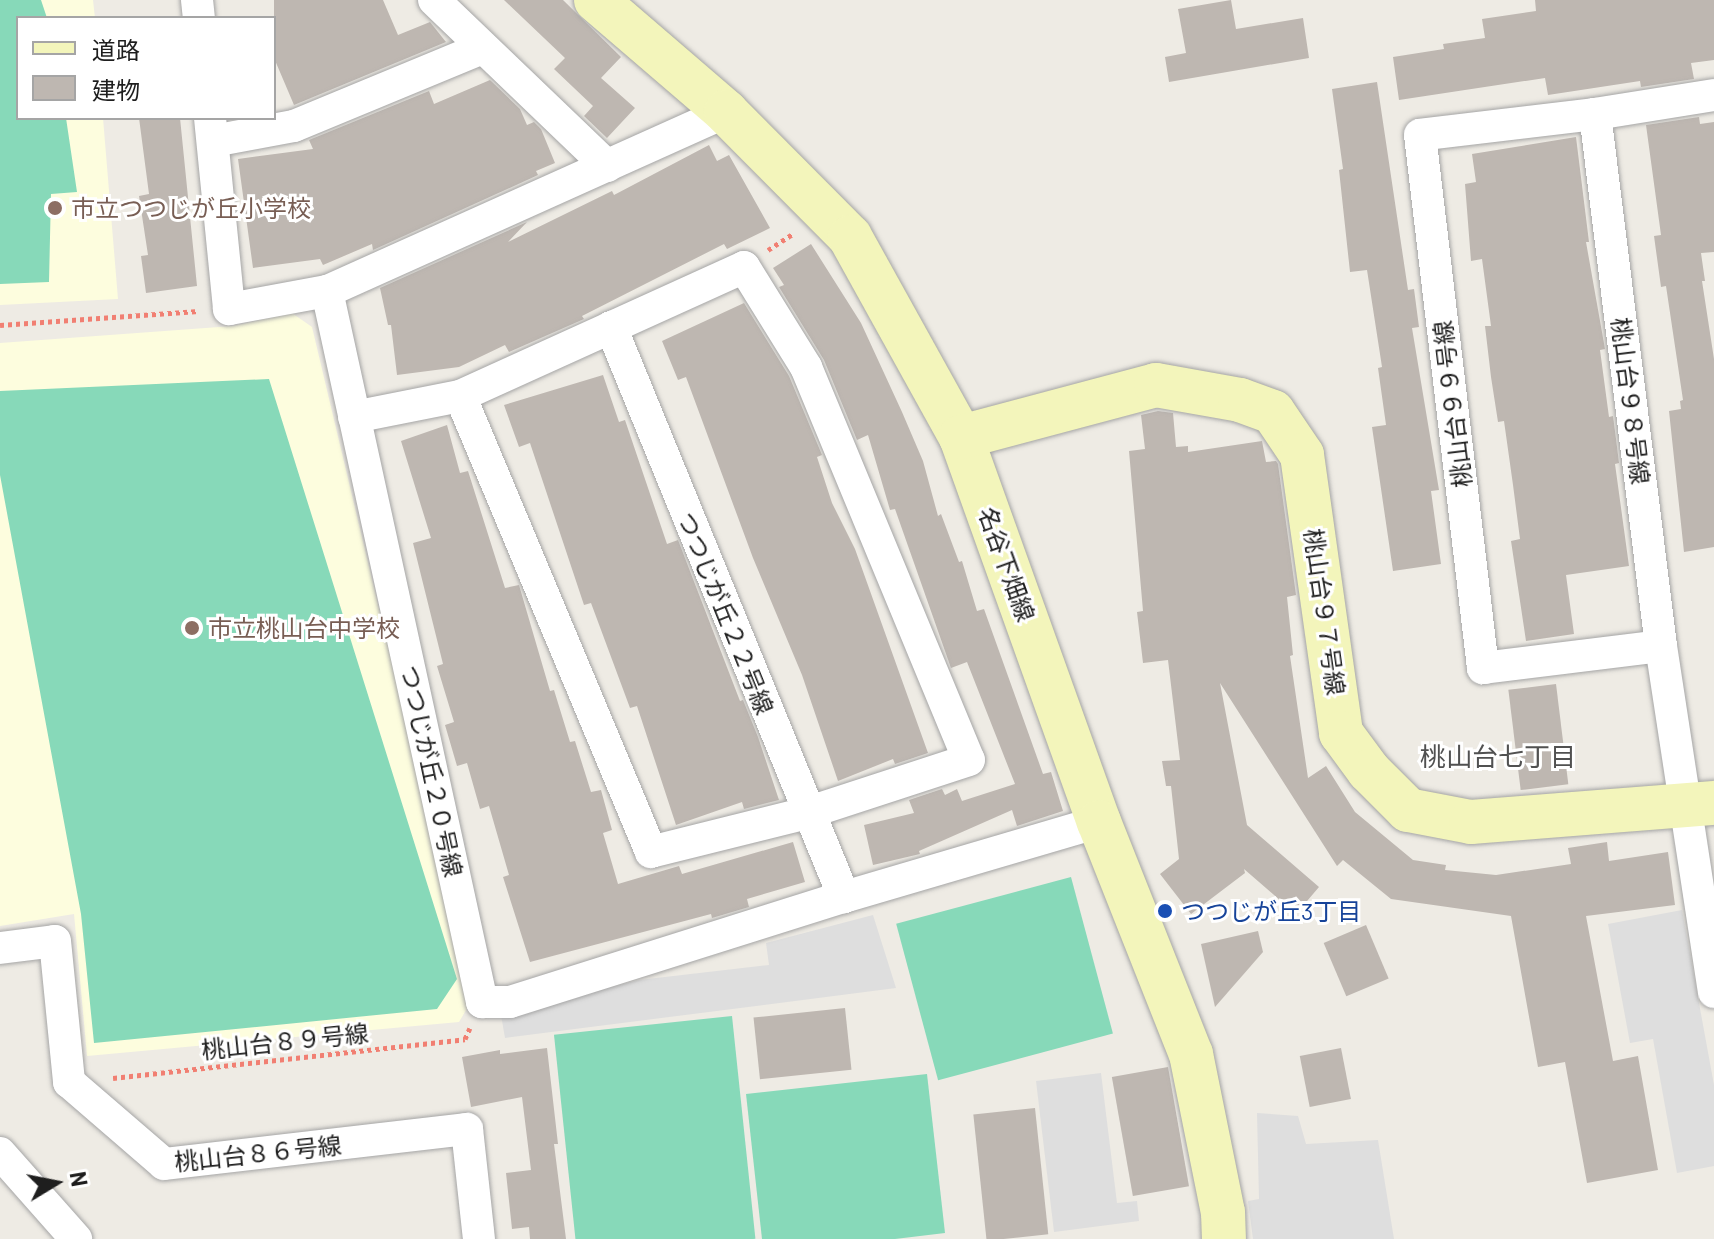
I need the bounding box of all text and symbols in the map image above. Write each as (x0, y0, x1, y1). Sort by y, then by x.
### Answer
legend (16, 16, 276, 120)
text: 道路 (92, 35, 140, 64)
text: 建物 (92, 75, 140, 104)
place label: 市立つつじが丘小学校 (71, 194, 311, 222)
marker: 市立つつじが丘小学校 (46, 199, 64, 217)
street label: 桃山台９８号線 (1606, 316, 1656, 486)
street label: 桃山台９９号線 (1427, 319, 1477, 489)
street label: 名谷下畑線 (973, 503, 1041, 625)
street label: つつじが丘２２号線 (672, 507, 780, 719)
street label: 桃山台９７号線 (1299, 527, 1351, 697)
place label: 市立桃山台中学校 (208, 614, 400, 642)
marker: 市立桃山台中学校 (183, 619, 201, 637)
street label: つつじが丘２０号線 (395, 662, 469, 880)
district label: 桃山台七丁目 (1420, 740, 1576, 772)
place label: つつじが丘3丁目 (1181, 897, 1361, 925)
marker: つつじが丘3丁目 (1156, 902, 1174, 920)
street label: 桃山台８９号線 (200, 1018, 370, 1064)
street label: 桃山台８６号線 (173, 1130, 343, 1176)
north arrow (16, 1143, 96, 1223)
text: N (66, 1169, 94, 1188)

